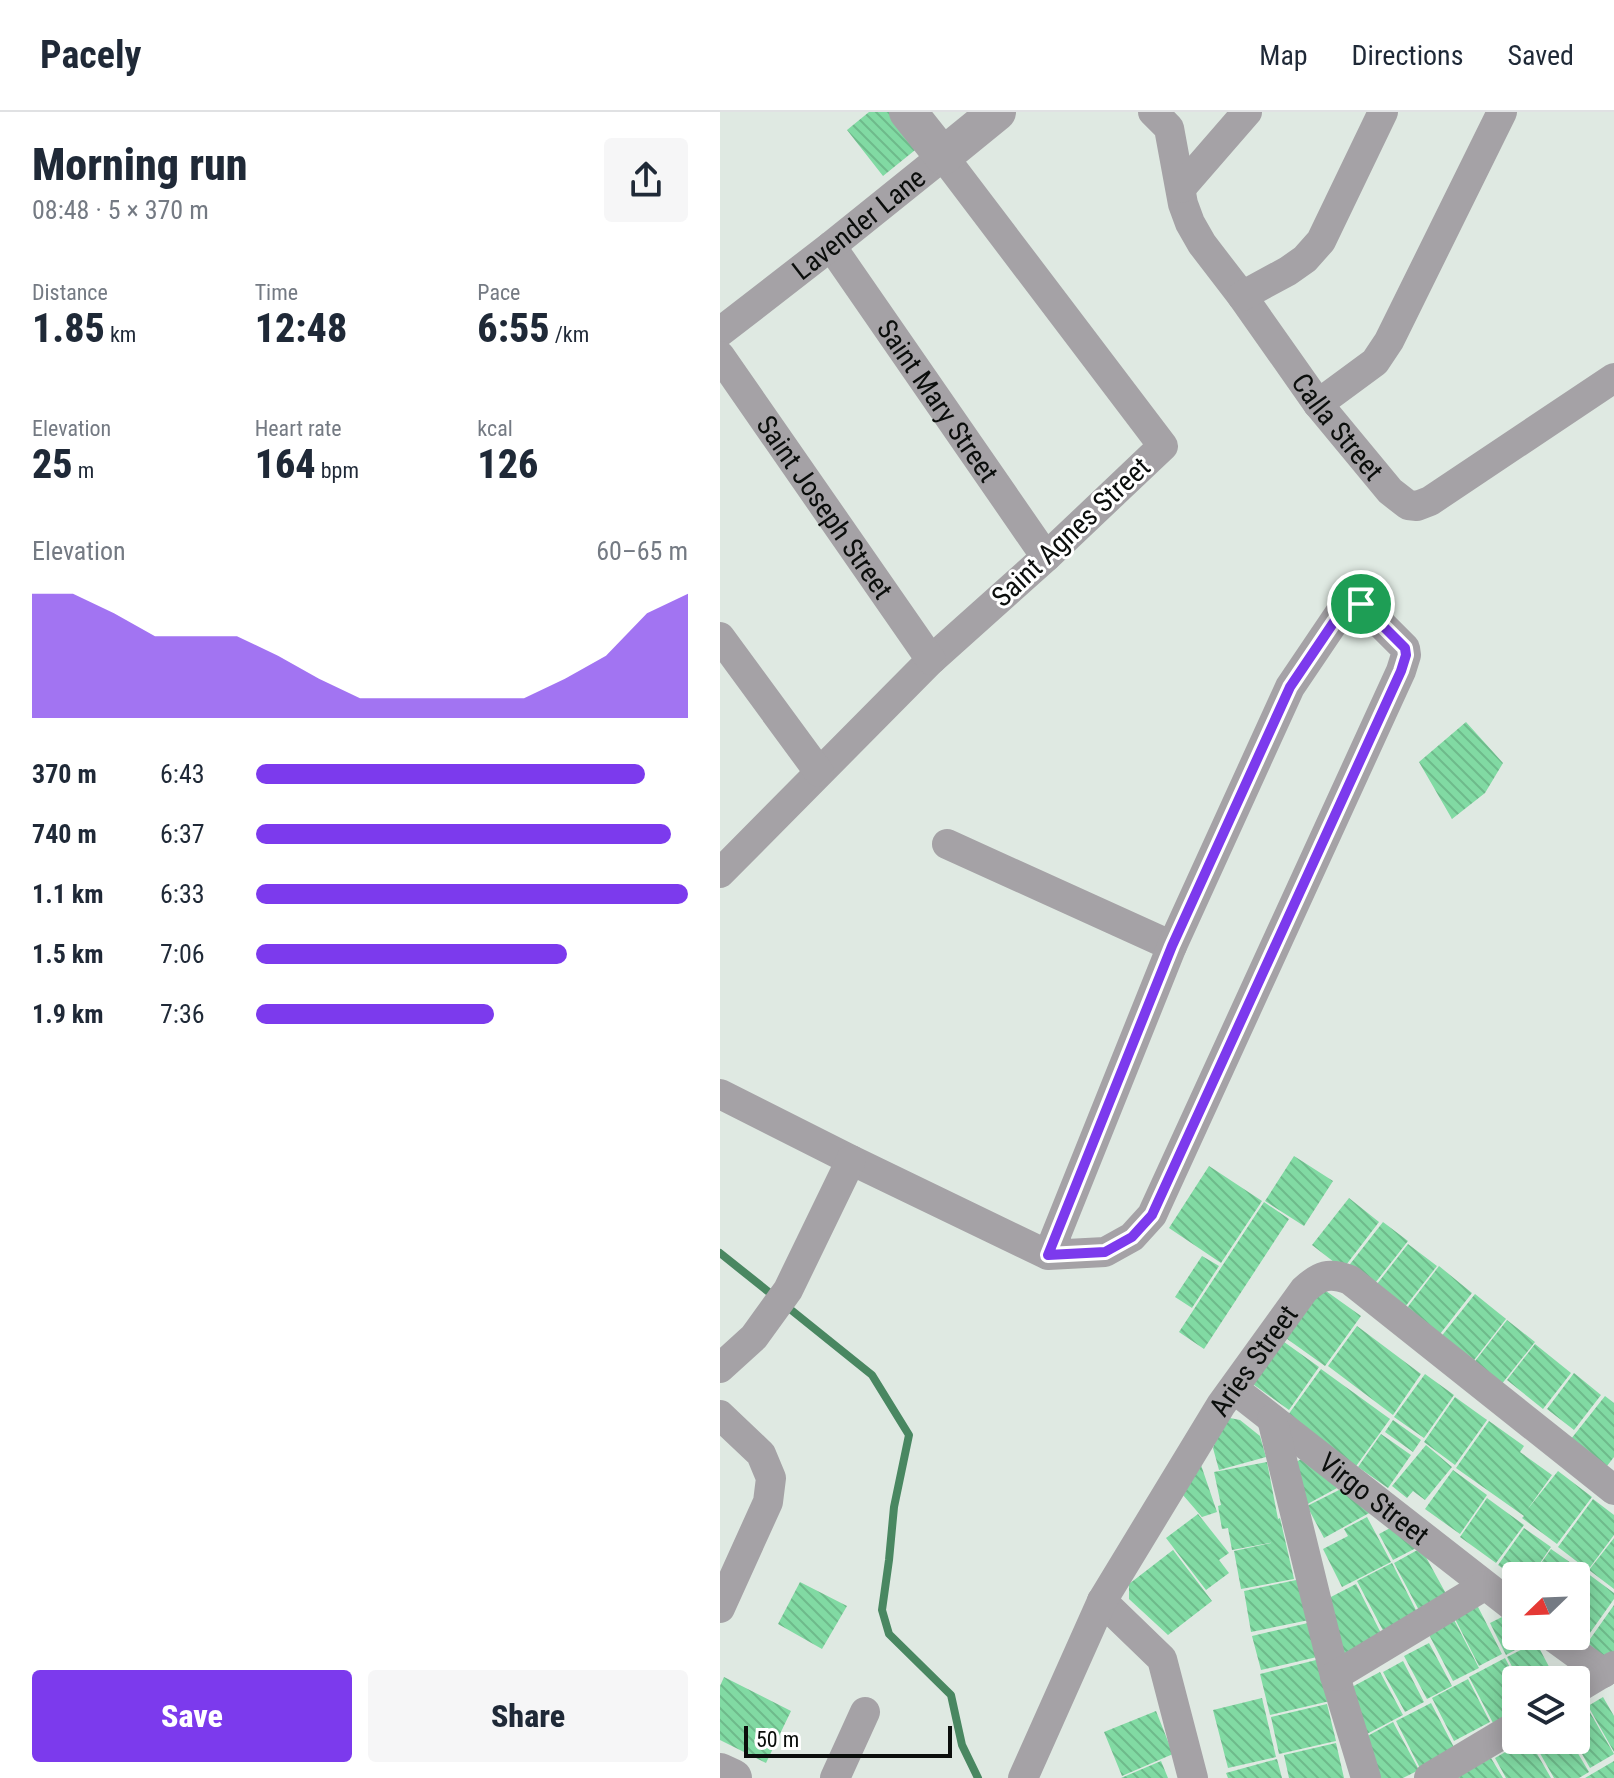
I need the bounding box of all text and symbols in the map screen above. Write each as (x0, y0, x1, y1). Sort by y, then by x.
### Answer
text: Pacely (40, 33, 141, 77)
text: Map (1259, 39, 1308, 72)
text: Directions (1352, 39, 1463, 72)
text: Saved (1507, 39, 1574, 72)
button: share (604, 138, 688, 222)
text: Morning run (32, 139, 248, 191)
street label: Lavender Lane (786, 161, 932, 286)
text: 08:48 · 5 × 370 m (32, 195, 209, 225)
text: Distance (32, 280, 108, 305)
text: Time (255, 280, 298, 305)
text: Pace (477, 280, 520, 305)
text: 1.85 (32, 305, 105, 352)
text: 12:48 (255, 305, 347, 352)
text: 6:55 (477, 305, 550, 352)
street label: Saint Mary Street (870, 313, 1005, 488)
text: km (105, 322, 136, 347)
text: /km (550, 322, 589, 347)
street label: Calla Street (1285, 367, 1391, 487)
street label: Saint Joseph Street (750, 409, 900, 605)
text: Elevation (32, 416, 111, 441)
text: Heart rate (255, 416, 342, 441)
text: kcal (477, 416, 513, 441)
text: 25 (32, 441, 73, 488)
text: 164 (255, 441, 316, 488)
text: 126 (477, 441, 538, 488)
street label: Saint Agnes Street (985, 450, 1157, 614)
text: m (73, 458, 94, 483)
text: bpm (316, 458, 359, 483)
text: Elevation (32, 536, 126, 566)
text: 60–65 m (596, 536, 688, 566)
pin (1327, 570, 1395, 638)
icon: arrive (1339, 582, 1383, 626)
text: 370 m (32, 759, 97, 789)
text: 6:43 (160, 759, 205, 789)
text: 740 m (32, 819, 97, 849)
text: 6:37 (160, 819, 205, 849)
text: 1.1 km (32, 879, 104, 909)
text: 6:33 (160, 879, 205, 909)
text: 1.5 km (32, 939, 104, 969)
text: 7:06 (160, 939, 205, 969)
text: 1.9 km (32, 999, 104, 1029)
text: 7:36 (160, 999, 205, 1029)
street label: Aries Street (1202, 1298, 1304, 1422)
street label: Virgo Street (1313, 1445, 1436, 1552)
north arrow (1502, 1562, 1590, 1650)
map controls (1502, 1562, 1590, 1754)
button: layers (1502, 1666, 1590, 1754)
button: Save (32, 1670, 352, 1762)
button: Share (368, 1670, 688, 1762)
scale bar (744, 1722, 952, 1758)
text: 50 m (756, 1727, 799, 1752)

